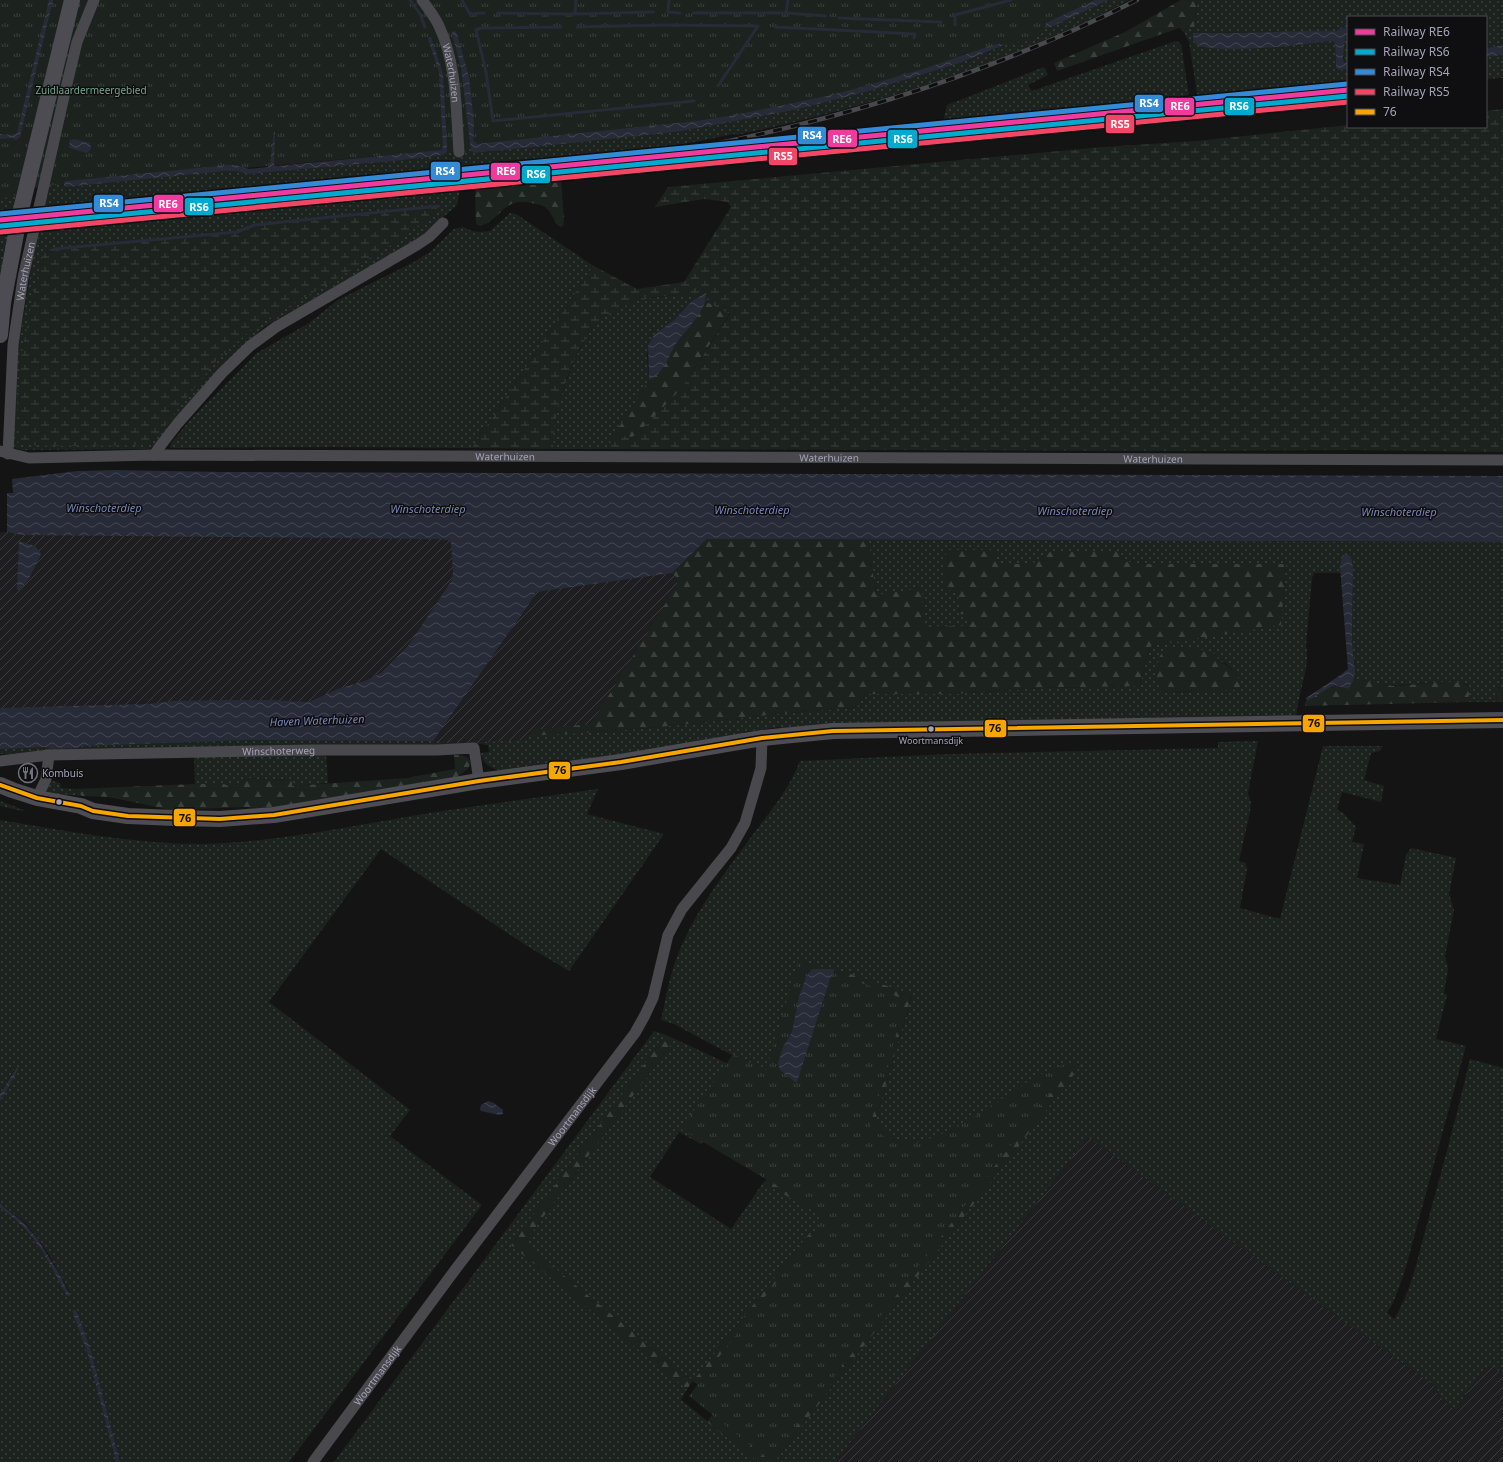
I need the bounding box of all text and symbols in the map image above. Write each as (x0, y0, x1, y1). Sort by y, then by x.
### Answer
legend (1347, 16, 1487, 128)
text: Railway RE6 (1383, 23, 1450, 40)
street label: Waterhuizen (439, 42, 463, 103)
text: Railway RS6 (1383, 43, 1450, 60)
text: Railway RS4 (1383, 63, 1450, 80)
park label: Zuidlaardermeergebied (35, 83, 147, 97)
text: Railway RS5 (1383, 83, 1450, 100)
line badge: RS4 (1134, 94, 1164, 113)
text: RS4 (1139, 95, 1159, 110)
line badge: RE6 (1164, 97, 1195, 116)
line badge: RS6 (1224, 97, 1255, 116)
text: RE6 (1170, 98, 1190, 113)
text: RS6 (1229, 98, 1249, 113)
text: 76 (1383, 103, 1397, 120)
line badge: RS5 (1105, 114, 1135, 134)
text: RS5 (1110, 116, 1130, 131)
line badge: RS4 (797, 126, 827, 145)
text: RS4 (802, 127, 822, 142)
line badge: RE6 (827, 129, 858, 148)
line badge: RS6 (887, 129, 918, 149)
text: RE6 (832, 131, 852, 146)
text: RS6 (893, 131, 913, 146)
line badge: RS5 (768, 147, 798, 166)
text: RS5 (773, 148, 793, 163)
line badge: RS4 (430, 161, 461, 181)
line badge: RE6 (490, 162, 521, 181)
text: RS4 (435, 163, 455, 178)
text: RE6 (496, 163, 516, 178)
line badge: RS6 (521, 165, 551, 184)
text: RS6 (526, 166, 546, 181)
line badge: RS4 (93, 194, 124, 213)
line badge: RE6 (153, 194, 184, 213)
text: RS4 (99, 195, 119, 210)
text: RE6 (158, 196, 178, 211)
line badge: RS6 (184, 197, 214, 216)
text: RS6 (189, 199, 209, 214)
street label: Waterhuizen (13, 240, 38, 301)
street label: Waterhuizen (475, 449, 535, 463)
street label: Waterhuizen (799, 450, 859, 465)
street label: Waterhuizen (1123, 452, 1183, 466)
water label: Winschoterdiep (66, 500, 142, 515)
water label: Winschoterdiep (390, 501, 466, 516)
water label: Winschoterdiep (714, 502, 790, 517)
water label: Winschoterdiep (1037, 503, 1113, 518)
water label: Winschoterdiep (1361, 504, 1437, 519)
water label: Haven Waterhuizen (269, 711, 365, 729)
line badge: 76 (1302, 714, 1325, 733)
text: 76 (1308, 715, 1320, 730)
line badge: 76 (984, 719, 1007, 738)
text: 76 (989, 720, 1001, 735)
marker: Woortmansdijk (926, 724, 936, 734)
place label: Woortmansdijk (899, 734, 963, 747)
street label: Winschoterweg (242, 743, 315, 758)
line badge: 76 (548, 761, 571, 780)
restaurant icon: Kombuis (17, 762, 39, 784)
text: 76 (554, 762, 566, 777)
place label: Kombuis (42, 766, 83, 780)
unlabelled marker (54, 797, 64, 807)
line badge: 76 (173, 808, 196, 827)
text: 76 (179, 810, 191, 825)
street label: Woortmansdijk (545, 1083, 599, 1149)
street label: Woortmansdijk (350, 1342, 405, 1408)

